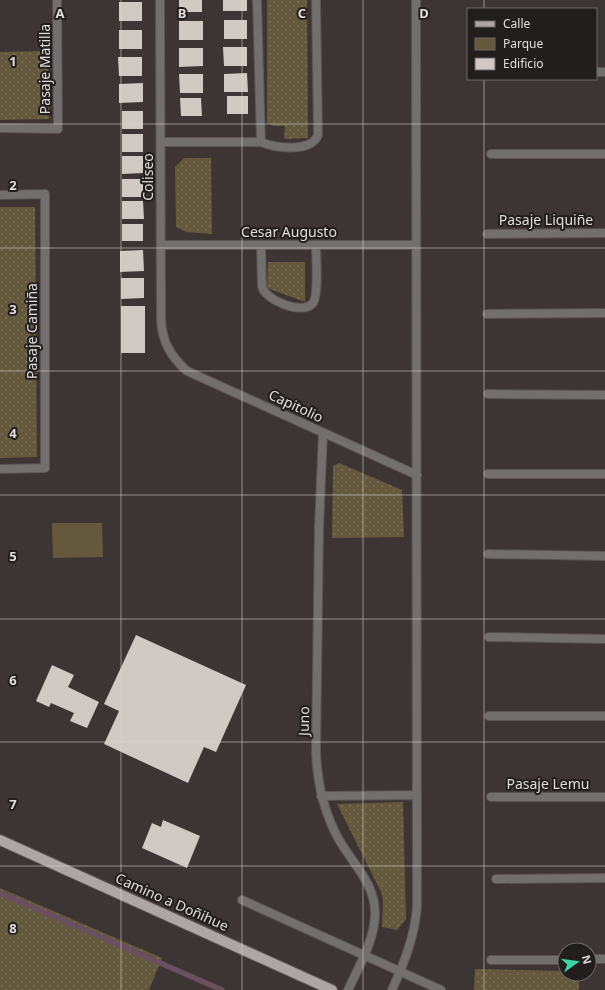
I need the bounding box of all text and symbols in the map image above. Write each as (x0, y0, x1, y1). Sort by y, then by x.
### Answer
text: A (56, 4, 65, 22)
text: B (178, 4, 186, 22)
text: C (298, 4, 306, 22)
text: D (419, 4, 429, 22)
legend (467, 8, 597, 80)
text: Calle (503, 15, 531, 32)
street label: Pasaje Matilla (35, 24, 54, 114)
text: Parque (503, 35, 544, 52)
text: 1 (9, 52, 17, 70)
text: Edificio (503, 55, 544, 72)
street label: Coliseo (138, 153, 157, 201)
text: 2 (9, 176, 17, 194)
street label: Pasaje Liquiñe (499, 210, 593, 229)
street label: Cesar Augusto (241, 222, 337, 241)
street label: Pasaje Camiña (22, 283, 41, 379)
text: 3 (9, 300, 17, 318)
street label: Capitolio (266, 385, 327, 426)
text: 4 (9, 424, 17, 442)
text: 5 (9, 547, 17, 565)
text: 6 (9, 671, 17, 689)
street label: Juno (294, 706, 313, 738)
street label: Pasaje Lemu (506, 774, 590, 793)
text: 7 (9, 795, 17, 813)
street label: Camino a Doñihue (113, 868, 232, 935)
text: 8 (9, 919, 17, 937)
north arrow (557, 942, 597, 982)
text: N (579, 953, 596, 966)

